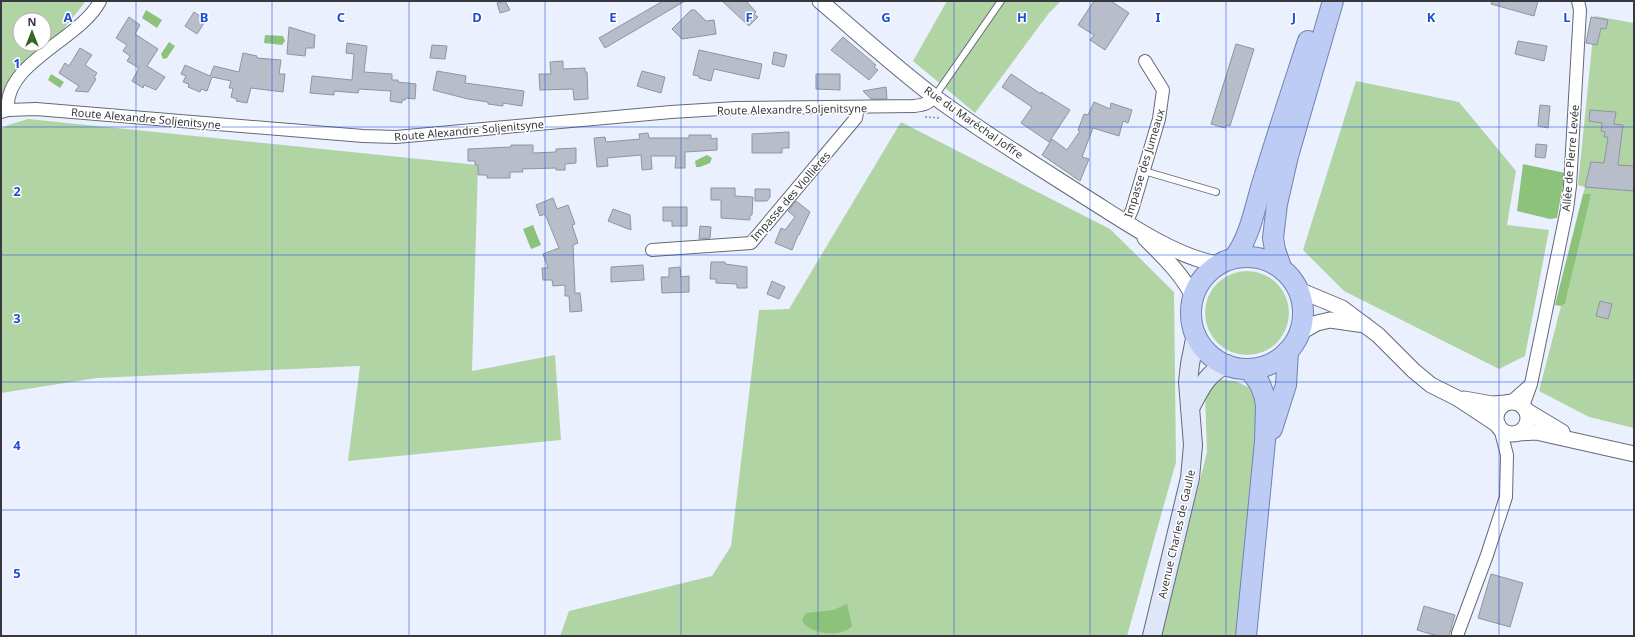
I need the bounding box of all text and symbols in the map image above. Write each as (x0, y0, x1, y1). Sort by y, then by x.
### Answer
text: A (64, 8, 73, 26)
text: B (200, 8, 208, 26)
text: C (337, 8, 345, 26)
text: D (472, 8, 482, 26)
text: E (609, 8, 617, 26)
text: F (745, 8, 753, 26)
text: G (881, 8, 891, 26)
text: H (1017, 8, 1027, 26)
text: I (1155, 8, 1161, 26)
text: J (1291, 8, 1296, 26)
text: K (1427, 8, 1436, 26)
text: L (1563, 8, 1571, 26)
north arrow (12, 12, 52, 52)
text: N (28, 14, 36, 29)
text: 1 (13, 54, 21, 72)
street label: Rue du Maréchal Joffre (922, 82, 1026, 162)
street label: Route Alexandre Soljenitsyne (717, 100, 867, 118)
street label: Route Alexandre Soljenitsyne (71, 104, 221, 132)
street label: Allée de Pierre Levée (1558, 104, 1582, 212)
street label: Impasse des Jumeaux (1120, 107, 1168, 219)
street label: Route Alexandre Soljenitsyne (394, 116, 544, 144)
street label: Impasse des Viollières (747, 148, 833, 244)
text: 2 (13, 182, 21, 200)
text: 3 (13, 309, 21, 327)
text: 4 (13, 436, 21, 454)
street label: Avenue Charles de Gaulle (1154, 468, 1198, 600)
text: 5 (13, 564, 21, 582)

